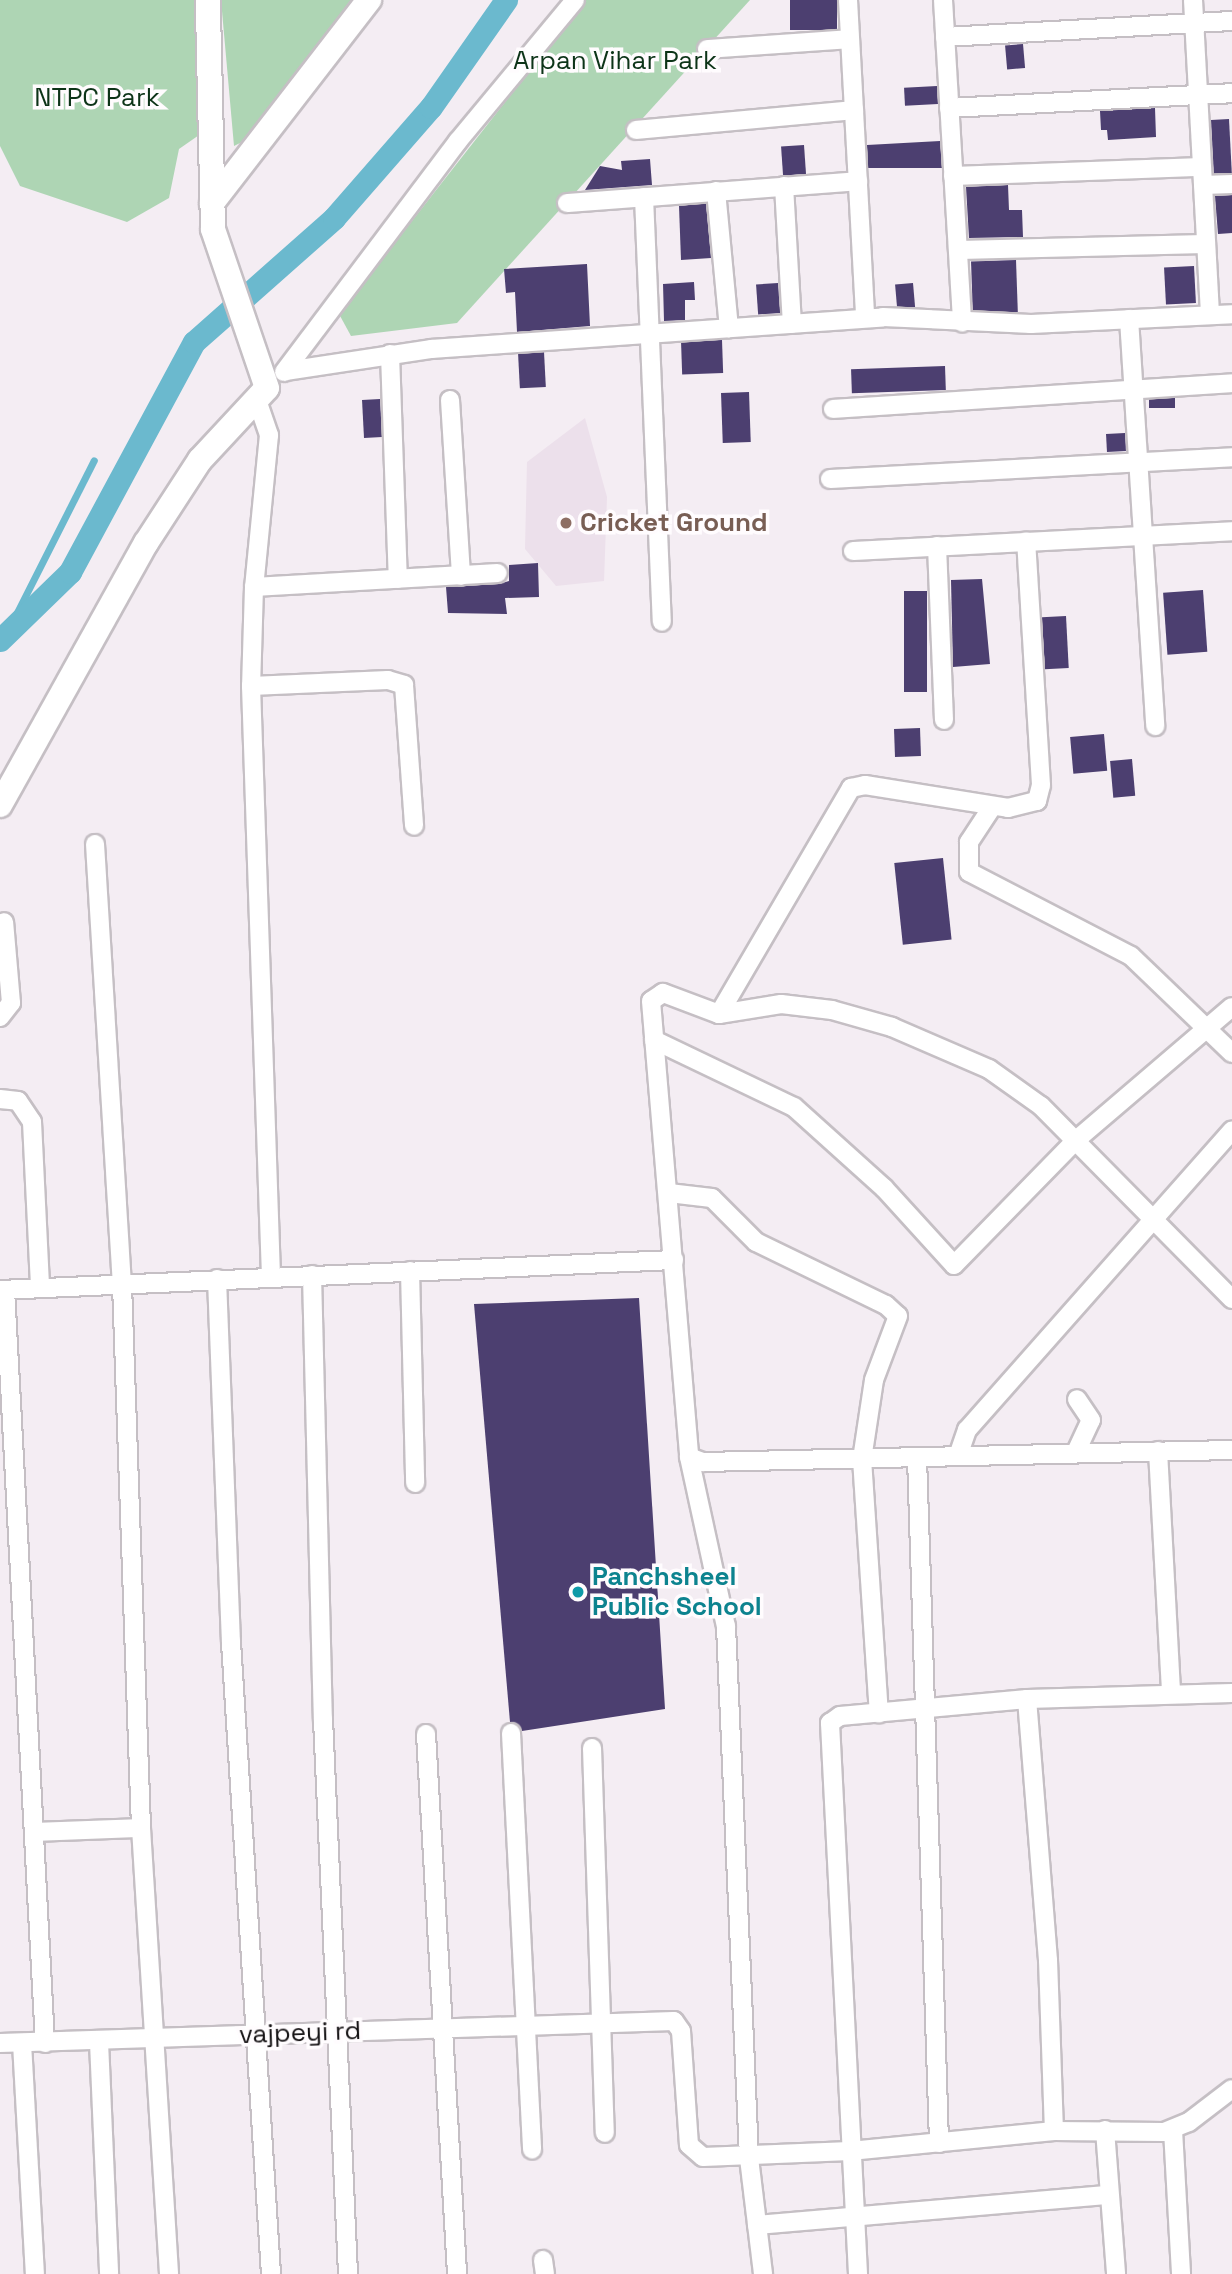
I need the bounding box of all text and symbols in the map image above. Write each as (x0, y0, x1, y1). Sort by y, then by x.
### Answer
park label: Arpan Vihar Park (513, 45, 717, 77)
park label: NTPC Park (34, 82, 160, 114)
place label: Cricket Ground (580, 507, 768, 539)
marker: Cricket Ground (558, 515, 574, 531)
place label: Panchsheel Public School (592, 1561, 762, 1622)
marker: Panchsheel Public School (570, 1584, 586, 1600)
street label: vajpeyi rd (238, 2015, 362, 2051)

